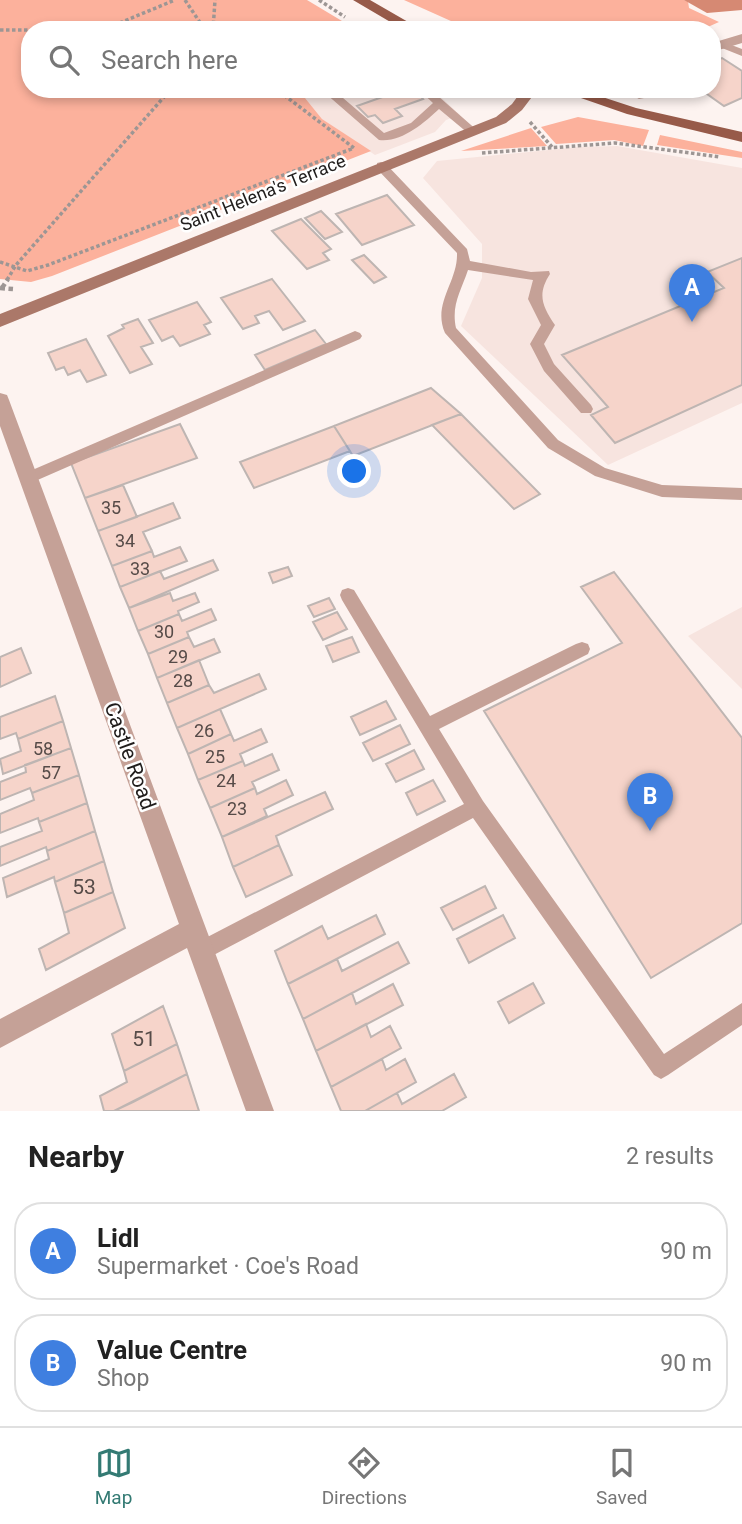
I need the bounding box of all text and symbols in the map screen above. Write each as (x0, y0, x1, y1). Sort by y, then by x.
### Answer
search box (21, 21, 721, 98)
icon: search (45, 41, 83, 79)
text: Search here (101, 45, 238, 75)
street label: Saint Helena's Terrace (177, 150, 349, 235)
pin: A (669, 264, 715, 322)
your location (337, 454, 371, 488)
house number: 35 (101, 497, 121, 518)
house number: 34 (115, 530, 135, 551)
house number: 33 (130, 558, 150, 579)
house number: 30 (154, 621, 174, 642)
house number: 29 (168, 646, 188, 667)
house number: 28 (173, 670, 193, 691)
street label: Castle Road (99, 699, 161, 813)
house number: 26 (194, 720, 214, 741)
house number: 58 (33, 738, 53, 759)
house number: 25 (205, 746, 225, 767)
house number: 57 (41, 762, 61, 783)
house number: 24 (216, 770, 236, 791)
pin: B (627, 773, 673, 831)
house number: 23 (227, 798, 247, 819)
house number: 53 (72, 875, 96, 899)
house number: 51 (132, 1027, 156, 1051)
text: Nearby (28, 1139, 124, 1174)
text: 2 results (626, 1143, 714, 1170)
text: Lidl (97, 1223, 139, 1253)
text: A (45, 1238, 61, 1265)
text: 90 m (660, 1238, 712, 1265)
text: Supermarket · Coe's Road (97, 1253, 359, 1280)
text: Value Centre (97, 1335, 247, 1365)
text: B (46, 1350, 60, 1377)
text: 90 m (660, 1350, 712, 1377)
text: Shop (97, 1365, 149, 1392)
tab: Map (95, 1444, 133, 1509)
tab: Directions (322, 1444, 407, 1509)
tab: Saved (596, 1444, 647, 1509)

